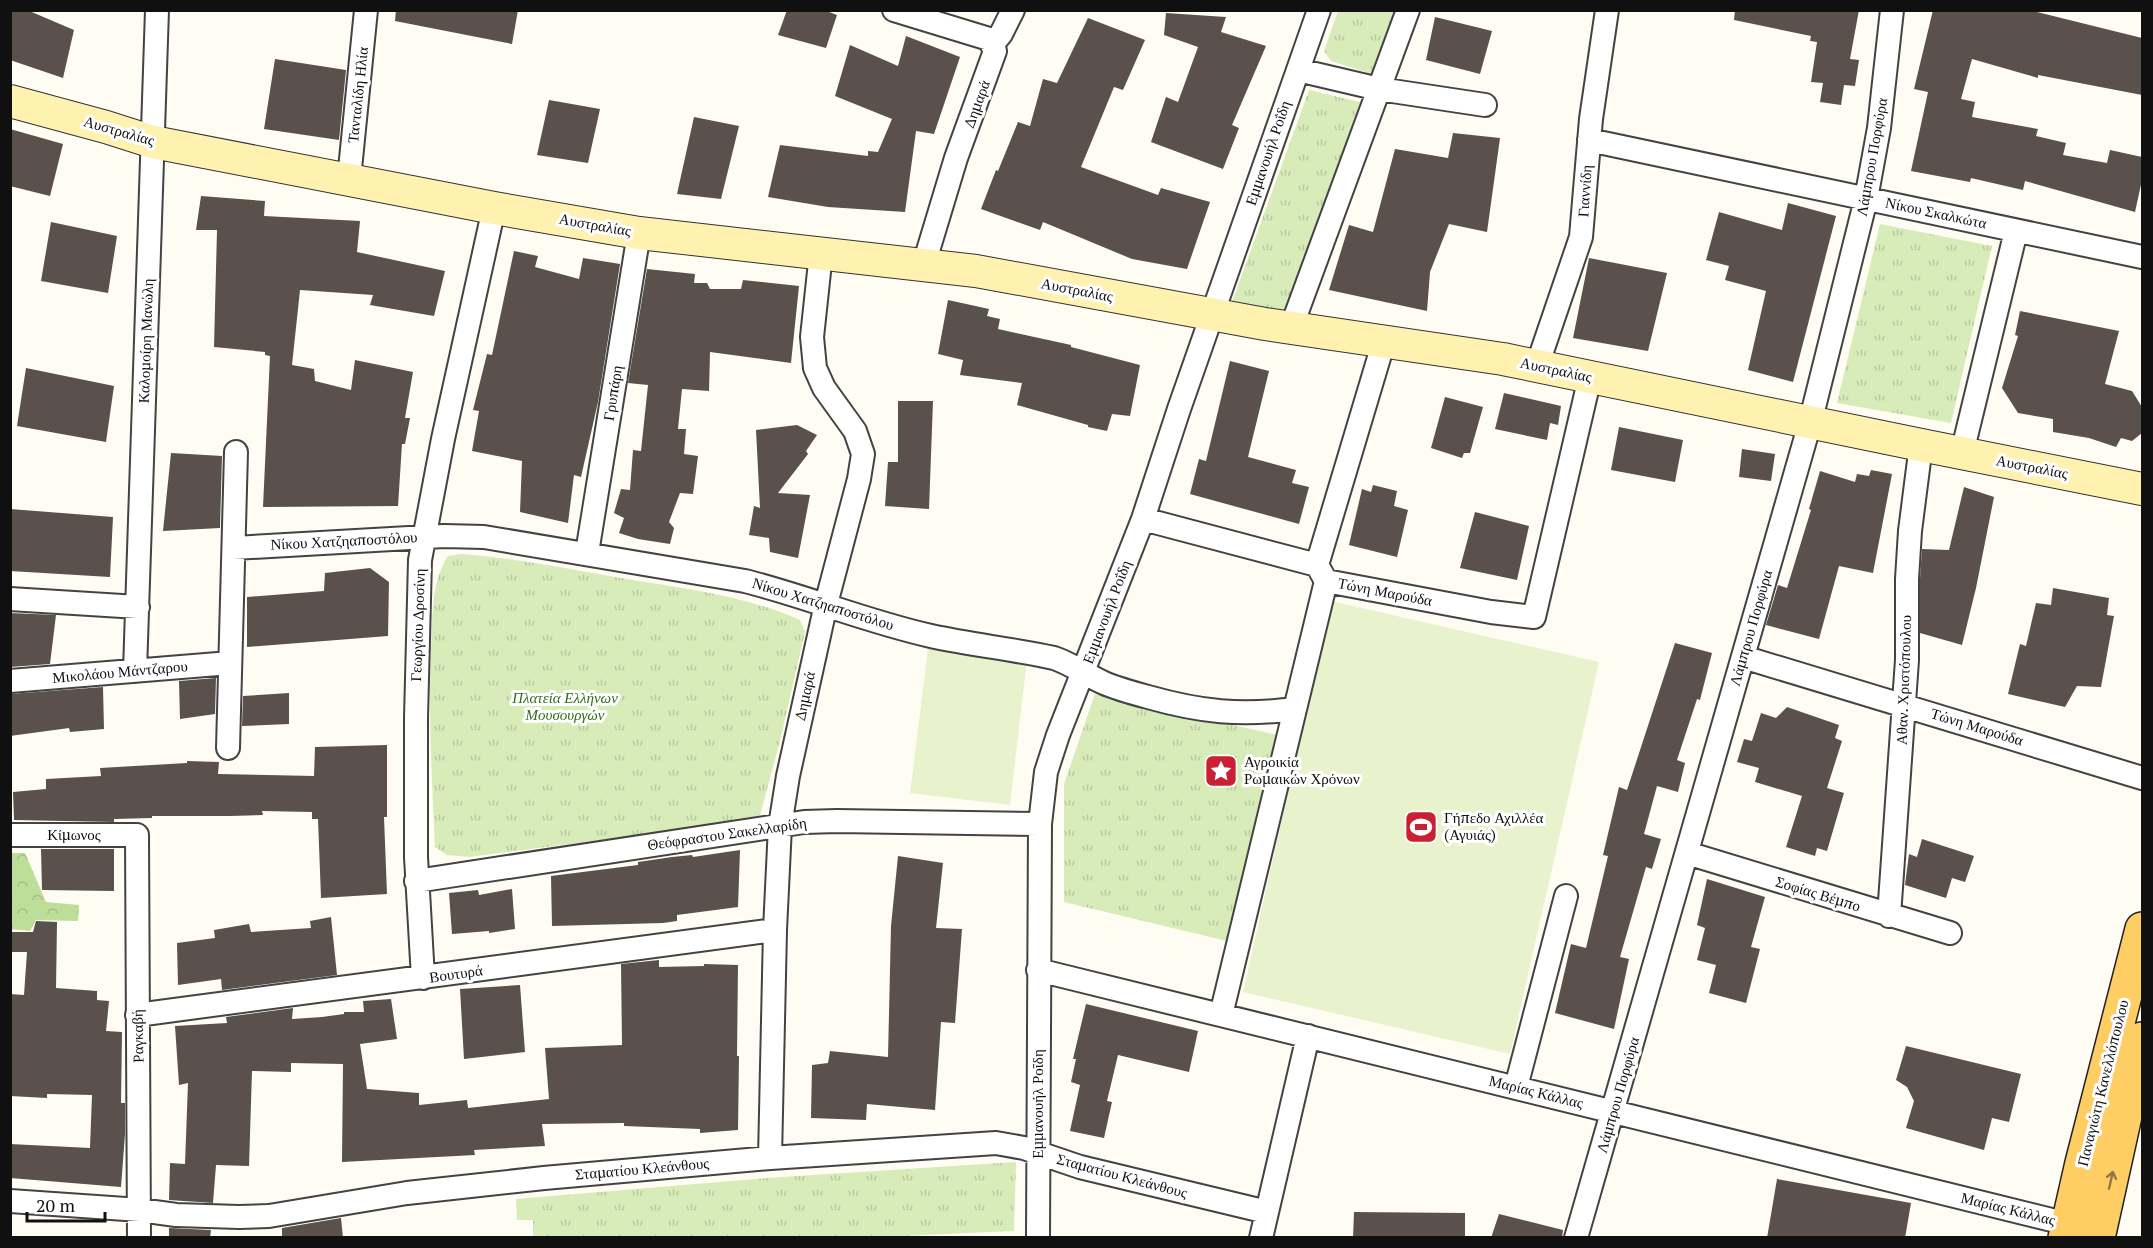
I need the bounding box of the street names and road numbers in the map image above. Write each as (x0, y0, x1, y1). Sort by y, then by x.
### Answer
street label: Τανταλίδη Ηλία (342, 46, 372, 144)
street label: Δημαρά (958, 77, 994, 130)
street label: Λάμπρου Πορφύρα (1851, 96, 1891, 218)
street label: Εμμανουήλ Ροΐδη (1240, 98, 1294, 208)
street label: Αυστραλίας (82, 110, 157, 150)
street label: Γιαννίδη (1572, 164, 1596, 218)
street label: Νίκου Σκαλκώτα (1884, 192, 1989, 233)
street label: Αυστραλίας (558, 208, 633, 240)
street label: Αυστραλίας (1040, 272, 1115, 306)
street label: Καλομοίρη Μανώλη (133, 278, 157, 404)
street label: Αυστραλίας (1519, 352, 1594, 386)
street label: Γρυπάρη (598, 363, 626, 422)
street label: Αυστραλίας (1995, 449, 2070, 483)
street label: Νίκου Χατζηαποστόλου (270, 526, 418, 554)
street label: Εμμανουήλ Ροΐδη (1077, 557, 1135, 666)
street label: Λάμπρου Πορφύρα (1724, 567, 1776, 688)
street label: Γεωργίου Δροσίνη (405, 568, 429, 682)
street label: Νίκου Χατζηαποστόλου (750, 572, 897, 634)
street label: Τώνη Μαρούδα (1336, 572, 1434, 610)
street label: Αθαν. Χριστόπουλου (1891, 615, 1915, 745)
street label: Μικολάου Μάντζαρου (51, 655, 188, 687)
street label: Δημαρά (789, 669, 819, 722)
street label: Τώνη Μαρούδα (1929, 702, 2026, 750)
street label: Θεόφραστου Σακελλαρίδη (646, 812, 808, 854)
street label: Κίμωνος (47, 824, 101, 844)
street label: Σοφίας Βέμπο (1773, 871, 1863, 915)
street label: Βουτυρά (428, 959, 484, 987)
street label: Παναγιώτη Κανελλόπουλου (2072, 997, 2132, 1168)
street label: Ραγκαβή (127, 1009, 147, 1063)
street label: Λάμπρου Πορφύρα (1591, 1034, 1643, 1155)
street label: Εμμανουήλ Ροΐδη (1027, 1049, 1047, 1159)
street label: Μαρίας Κάλλας (1487, 1070, 1586, 1112)
street label: Σταματίου Κλεάνθους (1055, 1148, 1190, 1202)
street label: Σταματίου Κλεάνθους (574, 1152, 710, 1184)
street label: Μαρίας Κάλλας (1959, 1187, 2058, 1229)

